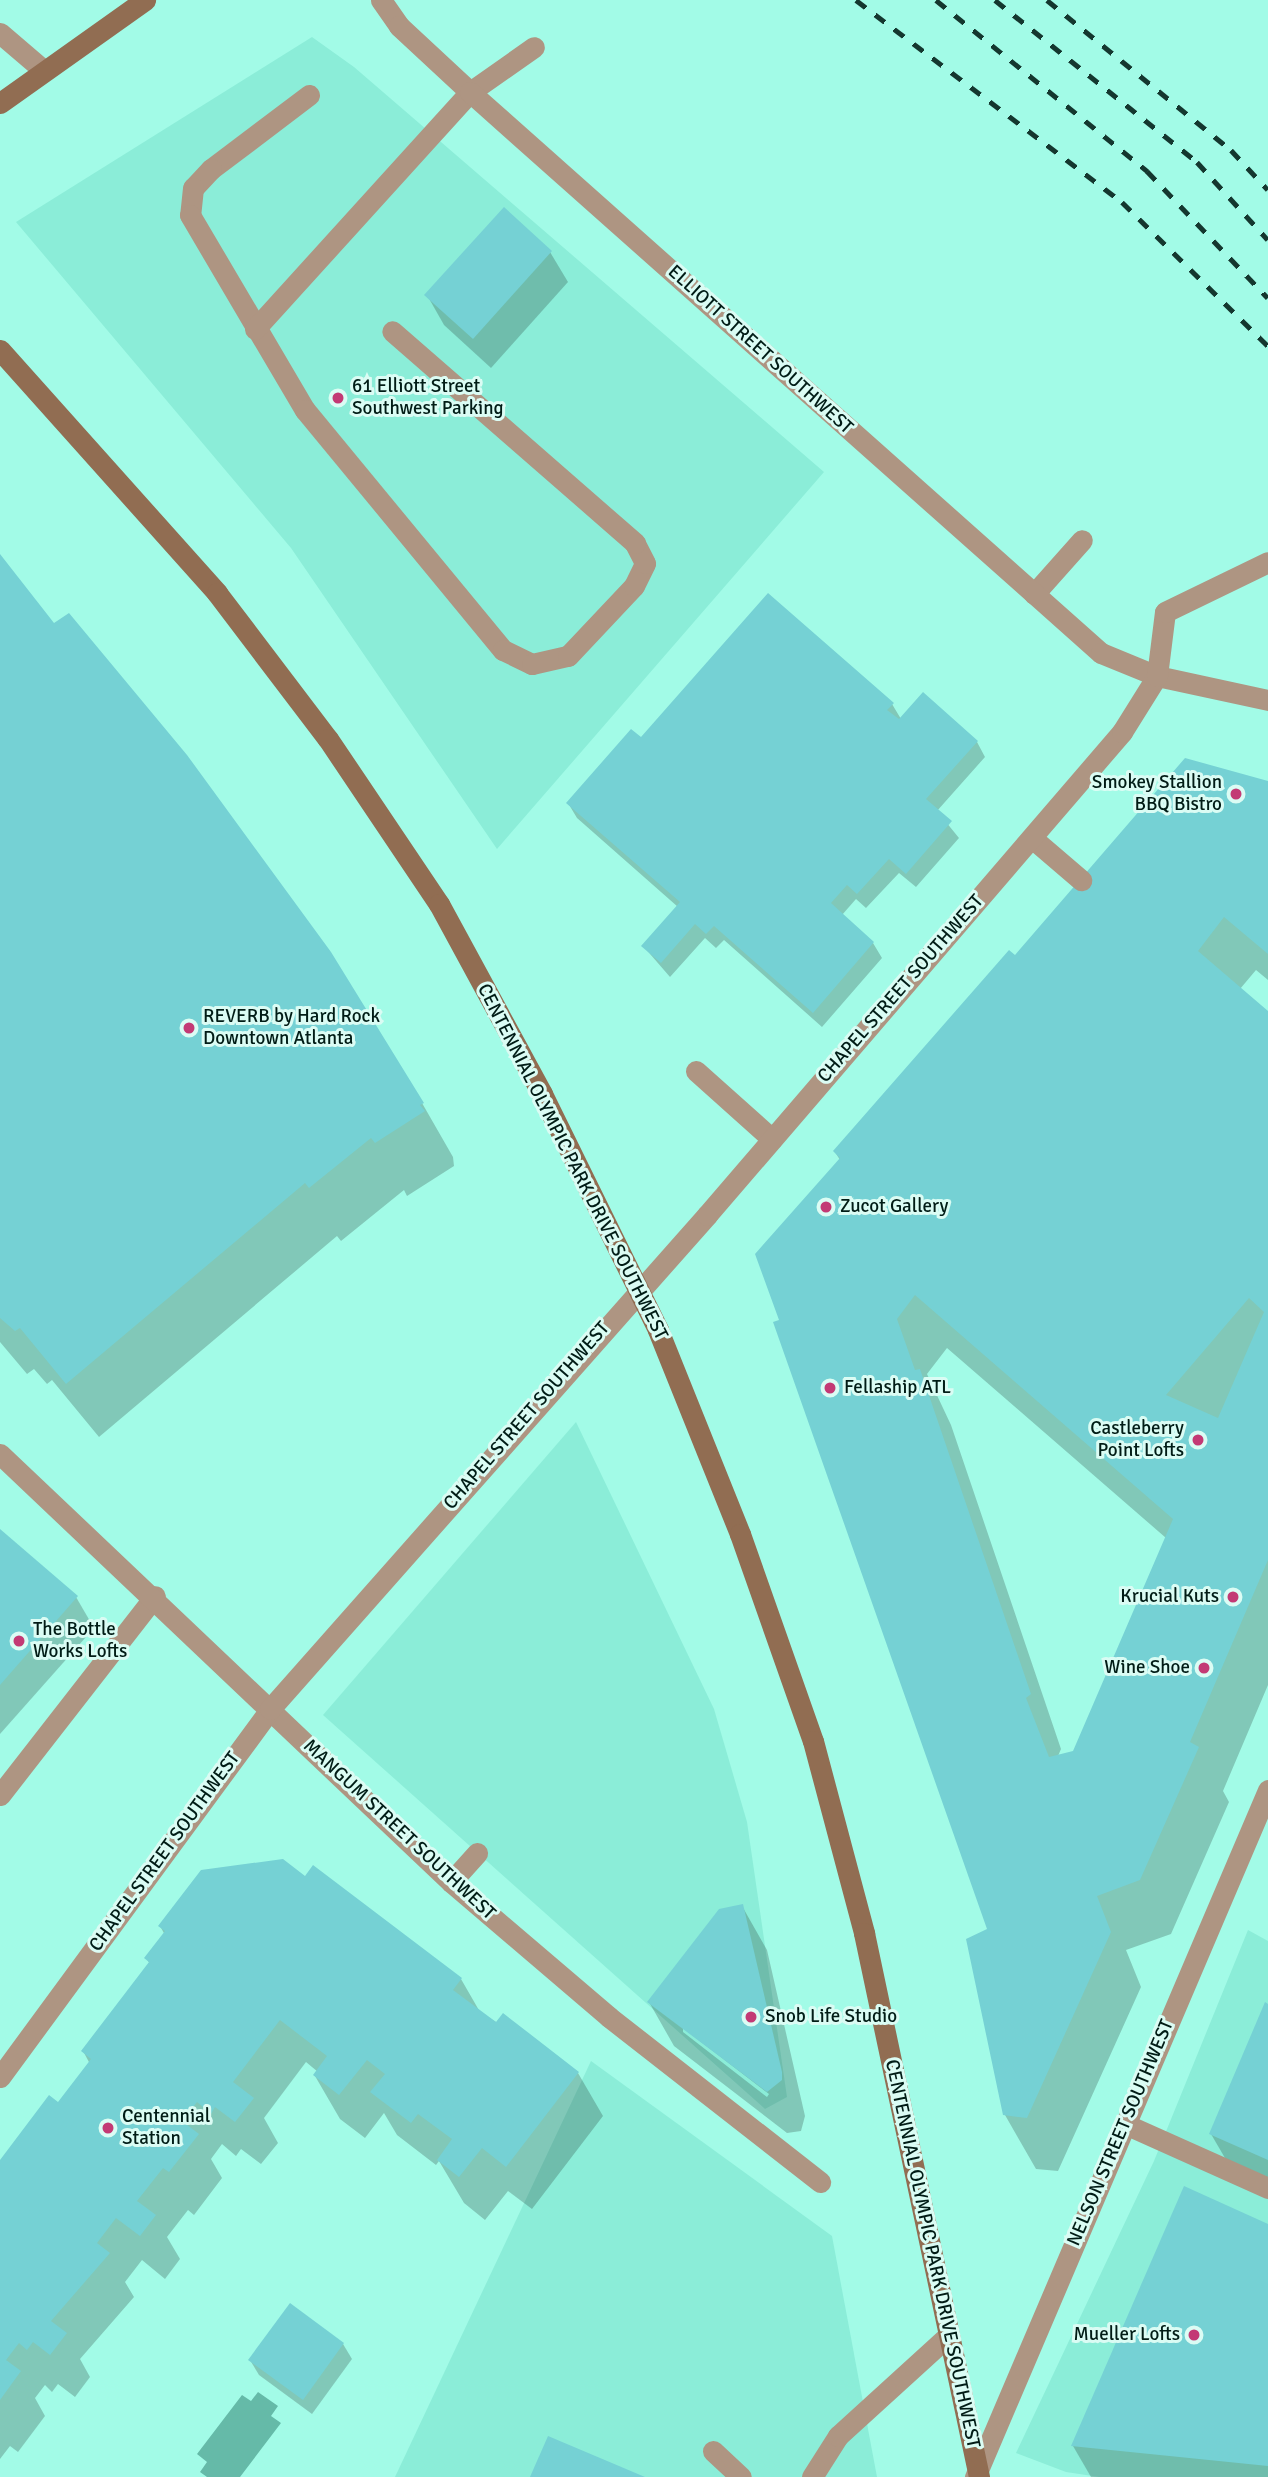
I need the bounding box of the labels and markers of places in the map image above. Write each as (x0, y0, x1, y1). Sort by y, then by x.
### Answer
place label: 61 Elliott Street Southwest Parking (352, 376, 504, 420)
marker: 61 Elliott Street Southwest Parking (330, 390, 346, 406)
place label: Smokey Stallion BBQ Bistro (1092, 772, 1222, 816)
marker: Smokey Stallion BBQ Bistro (1228, 786, 1244, 802)
place label: REVERB by Hard Rock Downtown Atlanta (203, 1006, 380, 1050)
marker: REVERB by Hard Rock Downtown Atlanta (181, 1020, 197, 1036)
place label: Zucot Gallery (840, 1196, 948, 1218)
marker: Zucot Gallery (818, 1199, 834, 1215)
place label: Fellaship ATL (844, 1377, 951, 1399)
marker: Fellaship ATL (822, 1380, 838, 1396)
place label: Castleberry Point Lofts (1090, 1418, 1184, 1462)
marker: Castleberry Point Lofts (1190, 1432, 1206, 1448)
place label: Krucial Kuts (1120, 1586, 1219, 1608)
marker: Krucial Kuts (1225, 1589, 1241, 1605)
place label: The Bottle Works Lofts (33, 1619, 127, 1663)
marker: The Bottle Works Lofts (11, 1633, 27, 1649)
place label: Wine Shoe (1104, 1657, 1190, 1679)
marker: Wine Shoe (1196, 1660, 1212, 1676)
place label: Snob Life Studio (765, 2006, 897, 2028)
marker: Snob Life Studio (743, 2009, 759, 2025)
place label: Centennial Station (122, 2106, 210, 2150)
marker: Centennial Station (100, 2120, 116, 2136)
place label: Mueller Lofts (1073, 2324, 1180, 2346)
marker: Mueller Lofts (1186, 2327, 1202, 2343)

